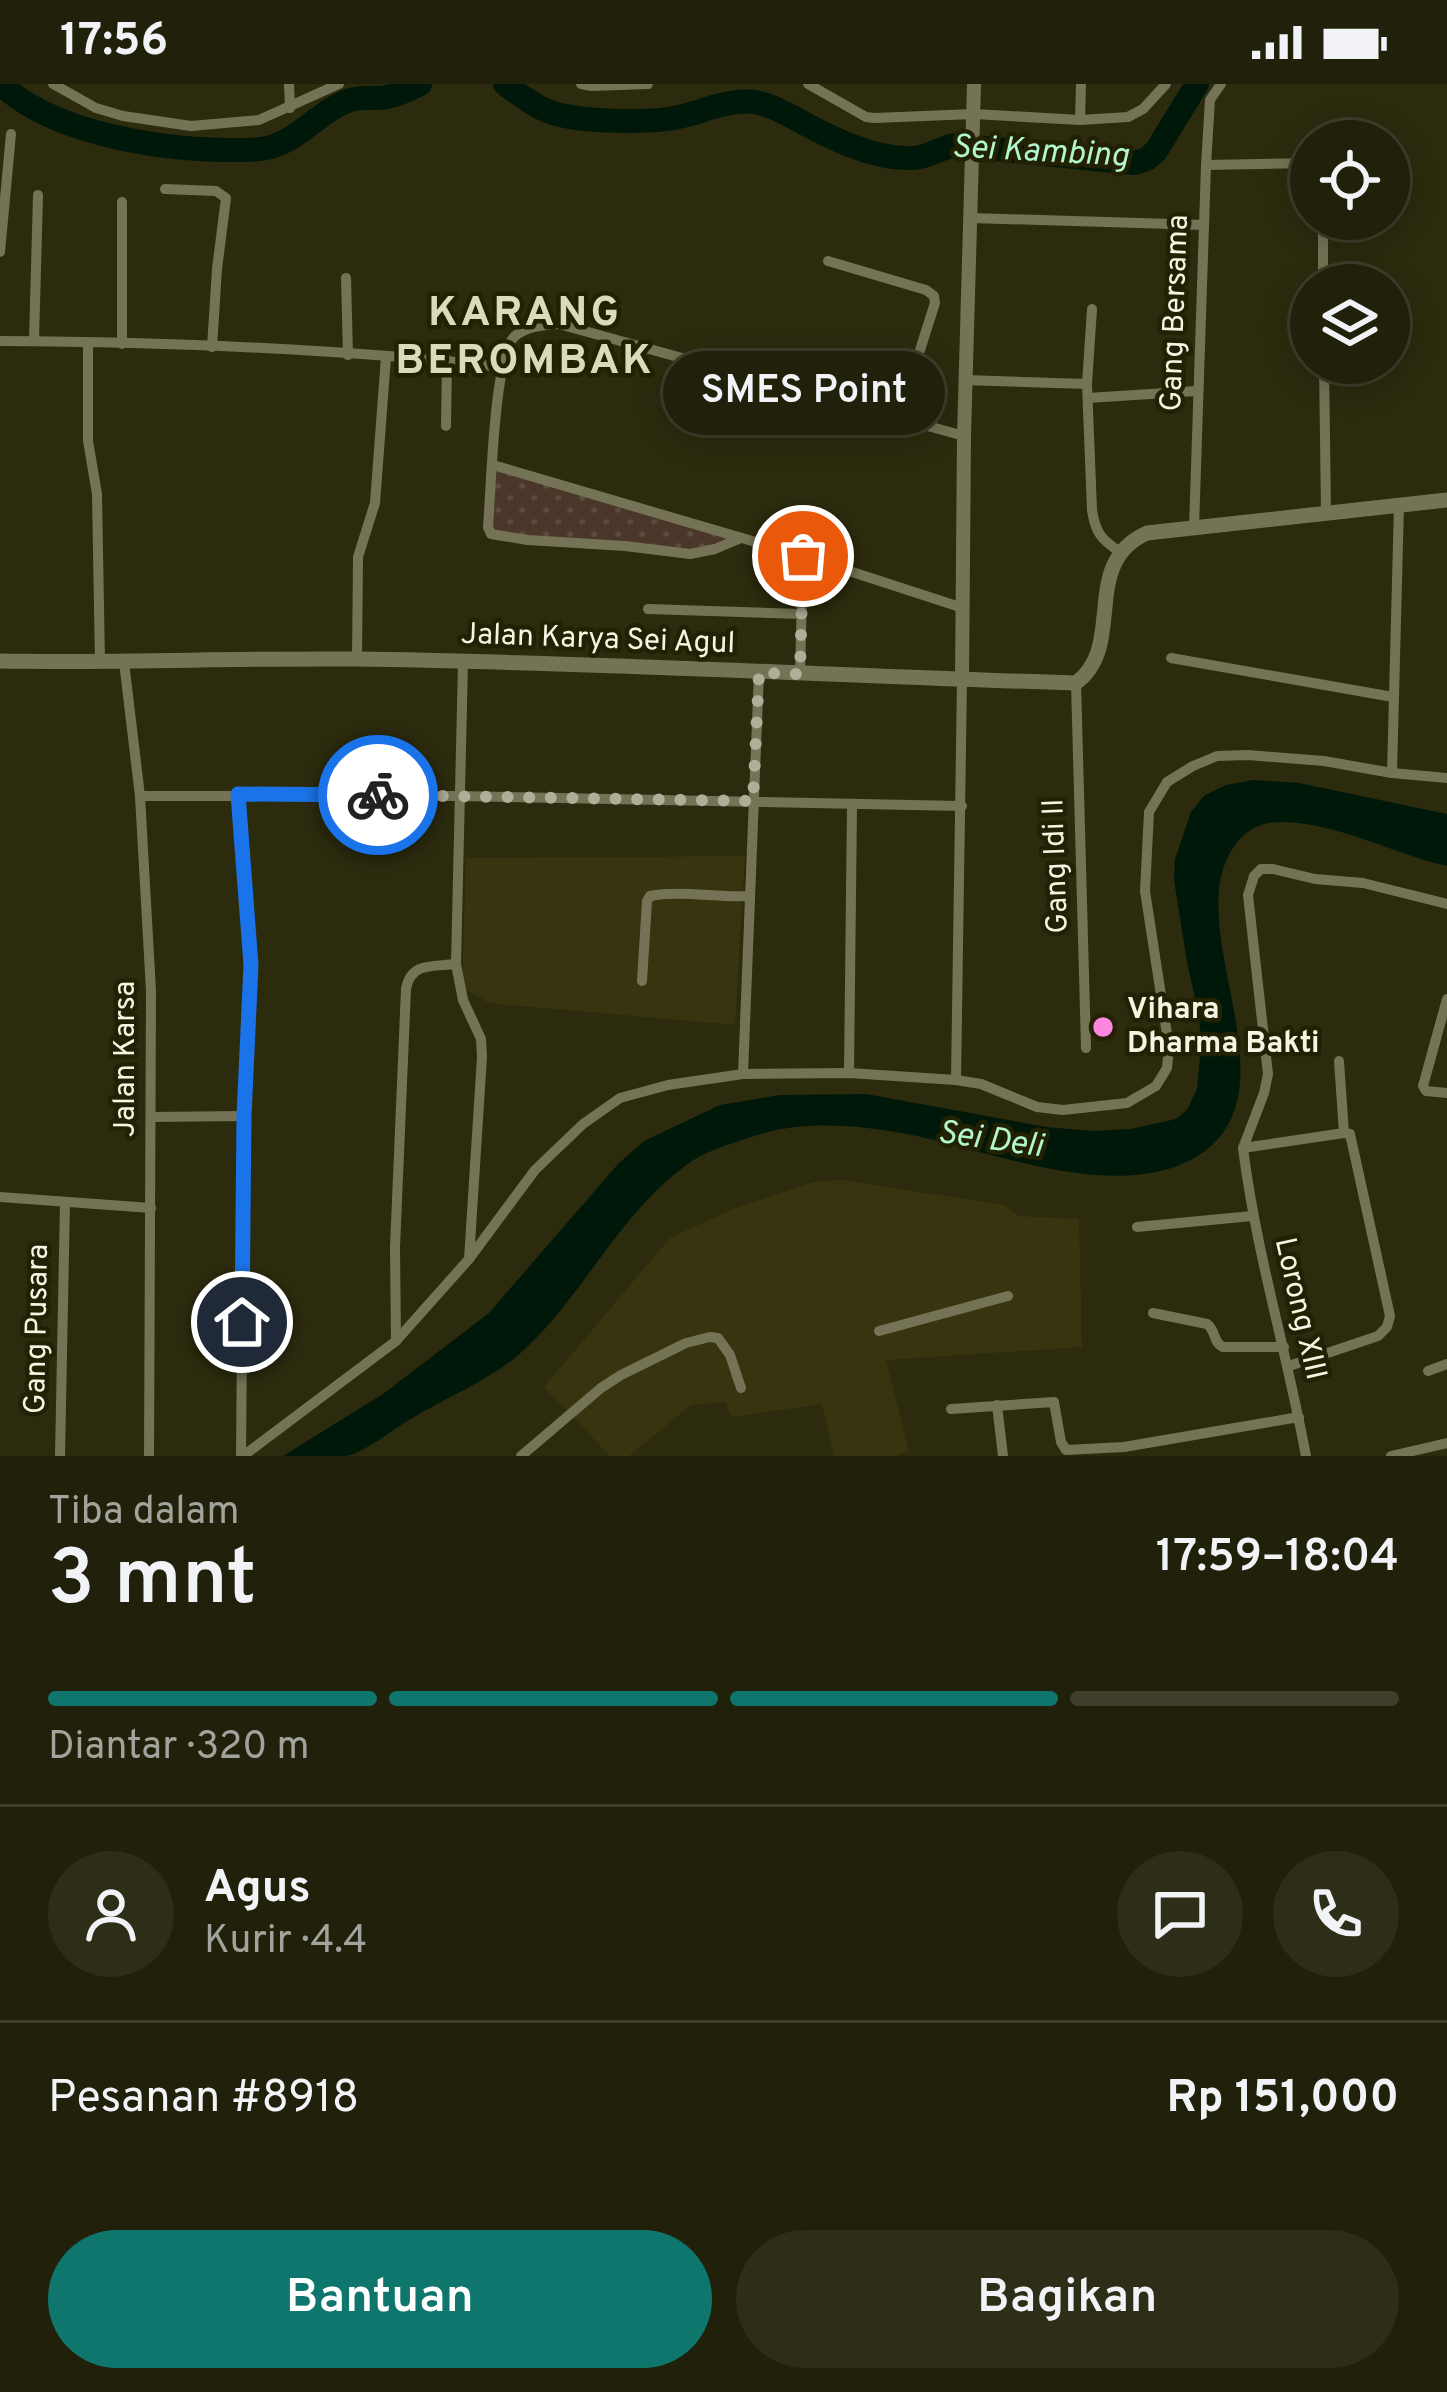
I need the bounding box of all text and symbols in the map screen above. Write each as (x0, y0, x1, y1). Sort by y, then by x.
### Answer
text: 17:56 (60, 14, 168, 71)
map controls (1290, 120, 1410, 384)
button: locate (1290, 120, 1410, 240)
water label: Sei Kambing (950, 127, 1131, 179)
street label: Gang Bersama (1154, 214, 1198, 412)
button: layers (1290, 264, 1410, 384)
district label: KARANG BEROMBAK (395, 288, 655, 389)
callout: SMES Point (662, 352, 944, 436)
text: SMES Point (701, 368, 907, 417)
pin (752, 505, 854, 607)
icon: bag (770, 523, 836, 589)
street label: Jalan Karya Sei Agul (460, 617, 736, 663)
courier (318, 735, 438, 855)
icon: bike (345, 762, 411, 828)
street label: Gang Idi II (1036, 798, 1078, 934)
street label: Jalan Karsa (108, 981, 145, 1137)
place label: Vihara Dharma Bakti (1127, 992, 1319, 1063)
marker: Vihara Dharma Bakti (1090, 1014, 1116, 1040)
water label: Sei Deli (935, 1113, 1047, 1169)
street label: Lorong XIII (1265, 1234, 1333, 1384)
street label: Gang Pusara (18, 1244, 58, 1414)
pin (191, 1271, 293, 1373)
icon: home (209, 1289, 275, 1355)
text: Tiba dalam (48, 1489, 240, 1538)
text: 17:59–18:04 (1156, 1530, 1399, 1587)
text: 3 mnt (48, 1533, 257, 1632)
text: Diantar · 320 m (48, 1724, 310, 1773)
button: person (48, 1851, 174, 1977)
button: chat (1117, 1851, 1243, 1977)
button: phone (1273, 1851, 1399, 1977)
text: Agus (204, 1861, 311, 1918)
text: Kurir · 4.4 (204, 1918, 367, 1967)
text: Pesanan #8918 (48, 2071, 359, 2128)
text: Rp 151,000 (1166, 2071, 1399, 2128)
button: Bantuan (48, 2230, 712, 2368)
button: Bagikan (736, 2230, 1399, 2368)

